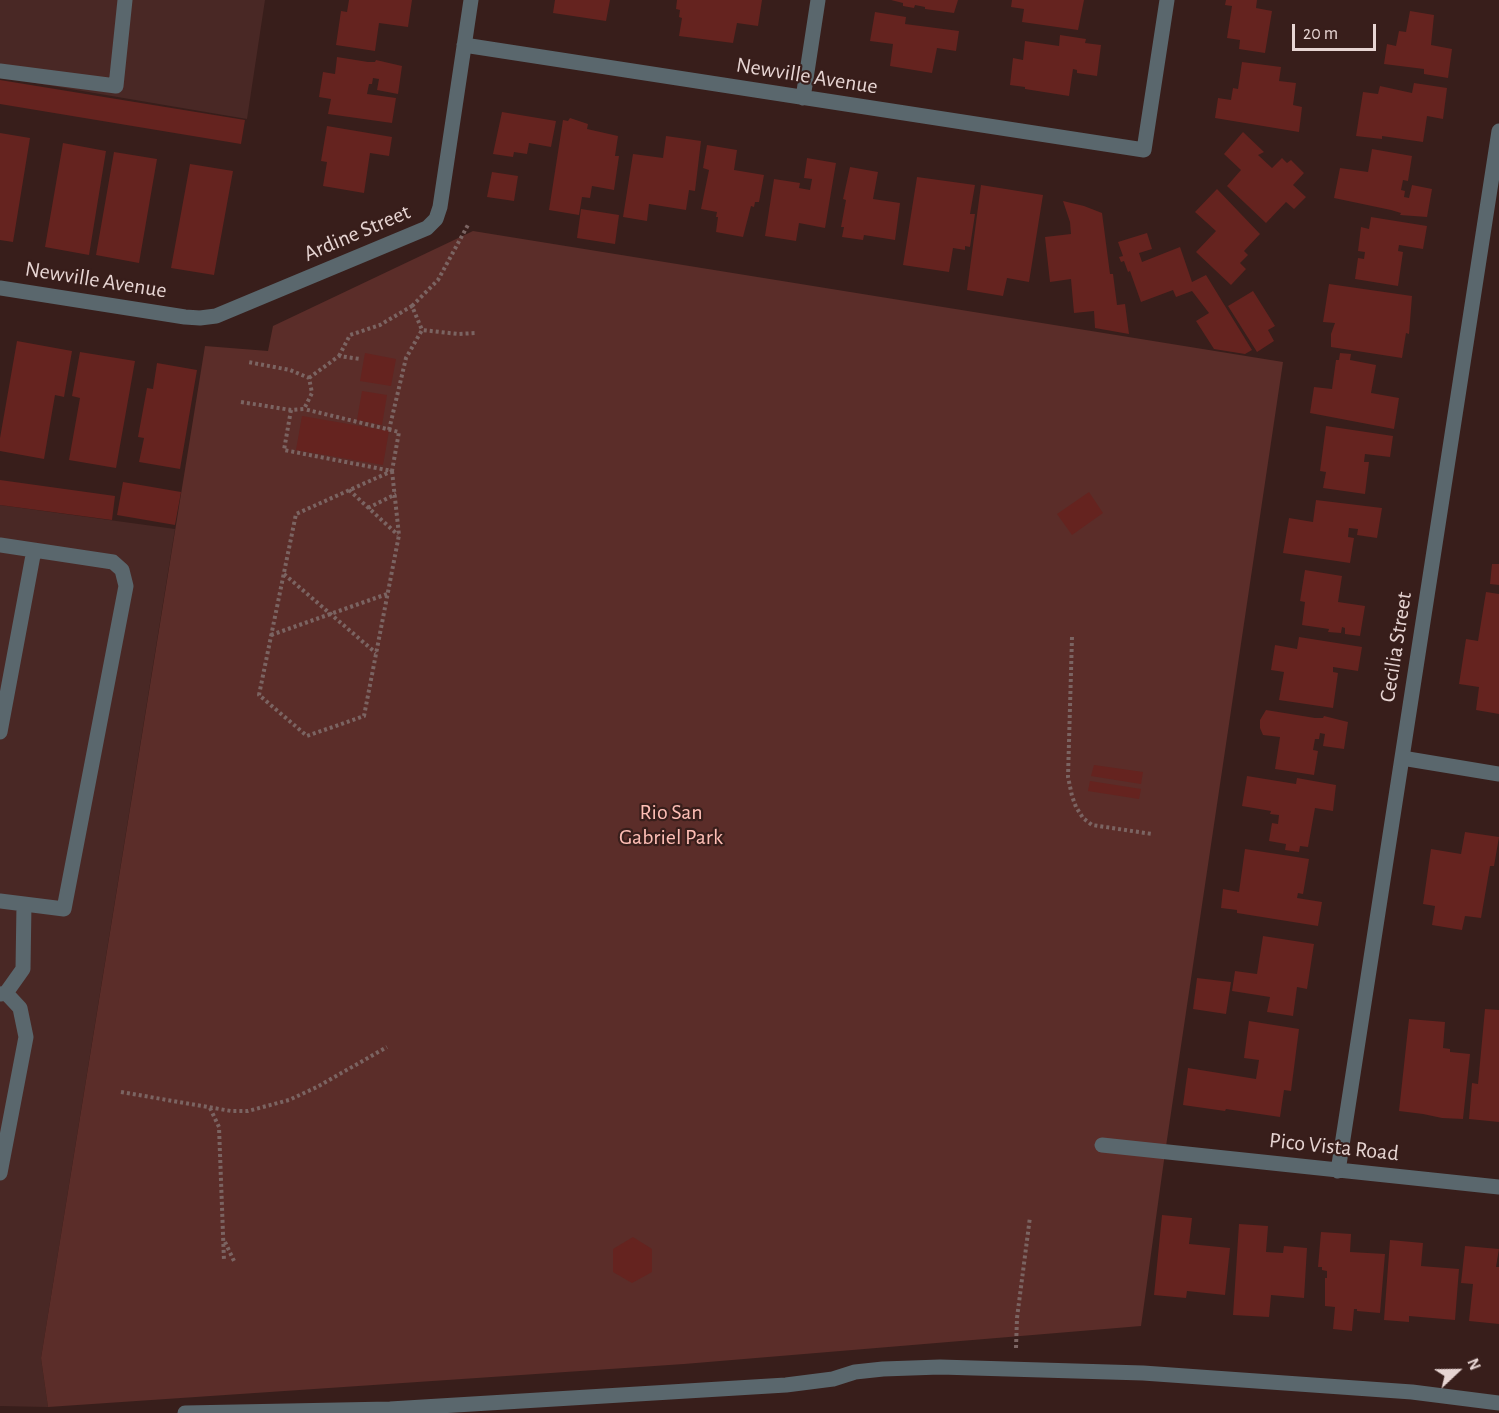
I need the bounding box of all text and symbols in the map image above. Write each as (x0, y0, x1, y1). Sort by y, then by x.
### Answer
scale bar (1295, 12, 1379, 50)
text: 20 m (1303, 25, 1338, 43)
street label: Newville Avenue (734, 52, 880, 100)
street label: Ardine Street (300, 199, 414, 267)
street label: Newville Avenue (23, 256, 169, 304)
street label: Cecilia Street (1374, 590, 1418, 704)
park label: Rio San Gabriel Park (619, 799, 723, 850)
street label: Pico Vista Road (1268, 1127, 1400, 1167)
north arrow (1427, 1341, 1487, 1401)
text: N (1464, 1356, 1483, 1372)

